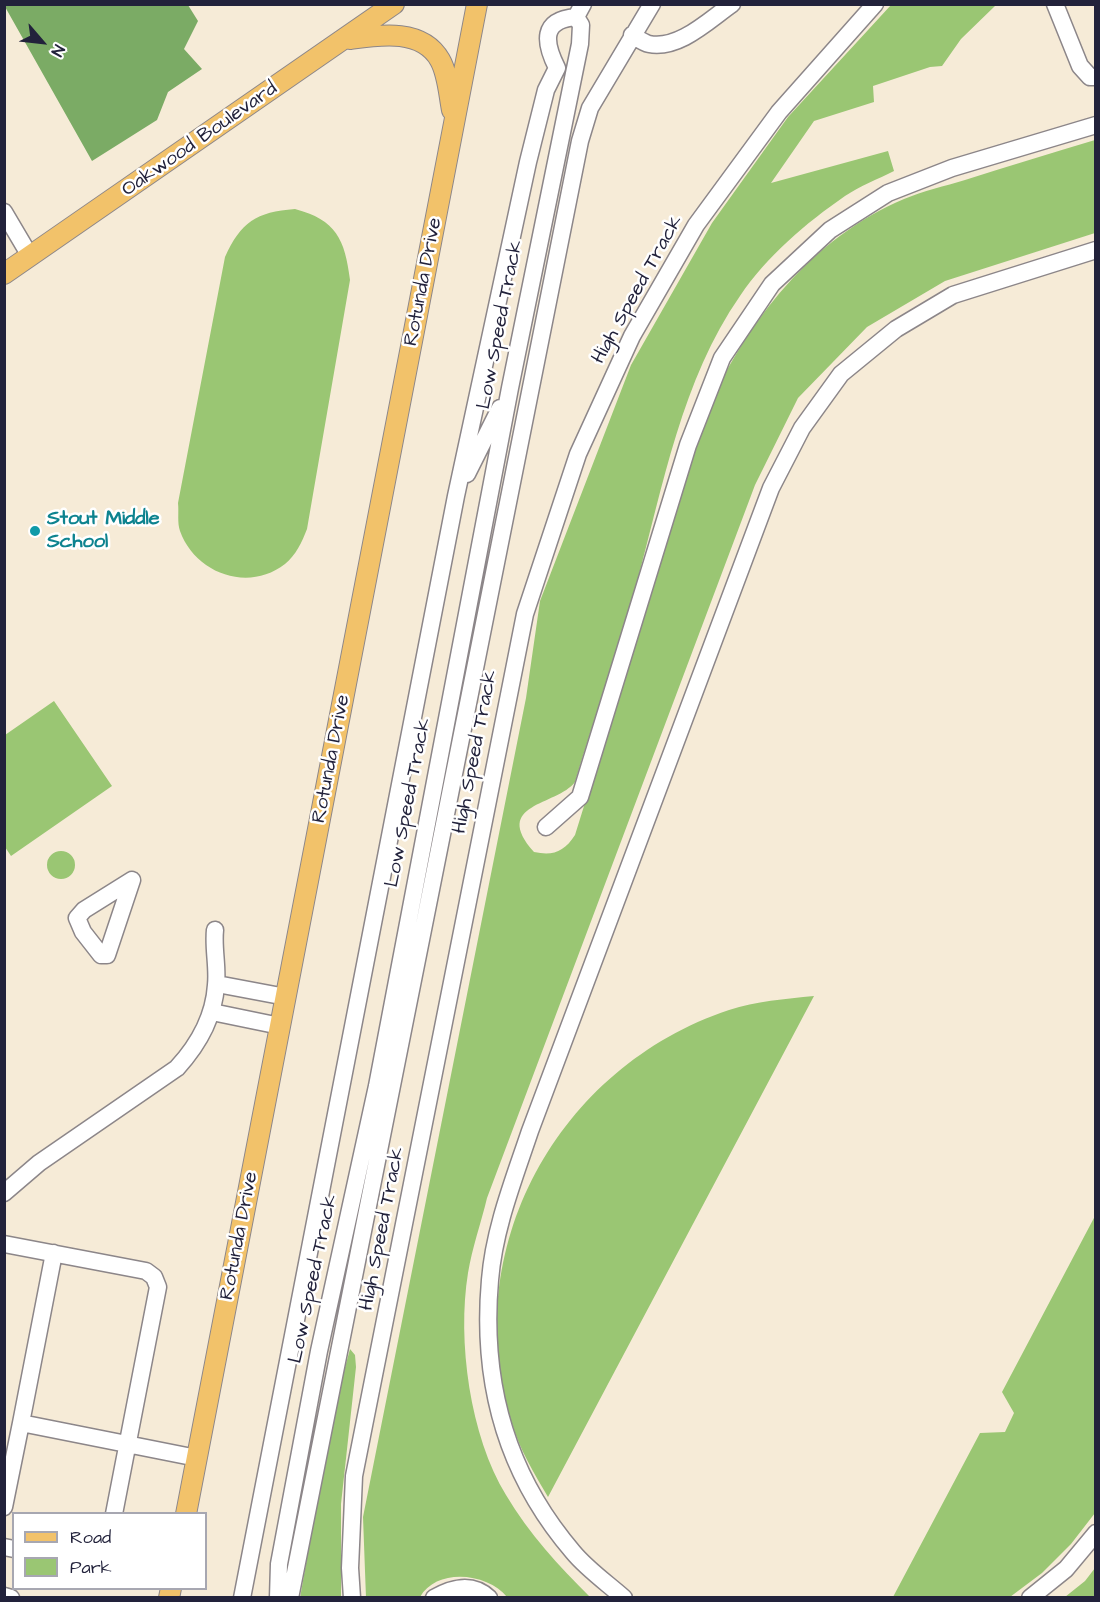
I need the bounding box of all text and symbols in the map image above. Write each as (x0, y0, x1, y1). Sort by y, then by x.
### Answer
north arrow (12, 12, 72, 72)
text: N (46, 41, 70, 60)
street label: Oakwood Boulevard (118, 77, 282, 203)
street label: High Speed Track (587, 212, 689, 368)
street label: Rotunda Drive (400, 216, 448, 348)
street label: Low Speed Track (473, 238, 529, 412)
place label: Stout Middle School (47, 508, 159, 555)
marker: Stout Middle School (28, 524, 42, 538)
street label: High Speed Track (448, 668, 504, 836)
street label: Rotunda Drive (308, 693, 356, 825)
street label: Low Speed Track (381, 716, 437, 890)
street label: High Speed Track (355, 1145, 411, 1313)
street label: Rotunda Drive (216, 1170, 264, 1302)
street label: Low Speed Track (284, 1192, 344, 1366)
legend (12, 1512, 207, 1590)
text: Road (70, 1525, 111, 1550)
text: Park (70, 1555, 112, 1580)

